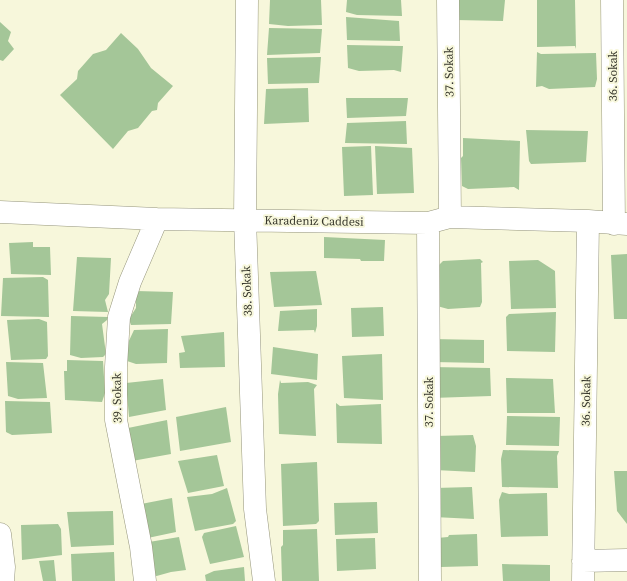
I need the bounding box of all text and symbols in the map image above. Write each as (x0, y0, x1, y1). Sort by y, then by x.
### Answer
street label: 37. Sokak (441, 46, 457, 97)
street label: 36. Sokak (605, 50, 621, 101)
street label: Karadeniz Caddesi (264, 212, 364, 230)
street label: 38. Sokak (238, 265, 256, 316)
street label: 39. Sokak (109, 372, 125, 423)
street label: 36. Sokak (578, 375, 594, 426)
street label: 37. Sokak (421, 376, 437, 427)

